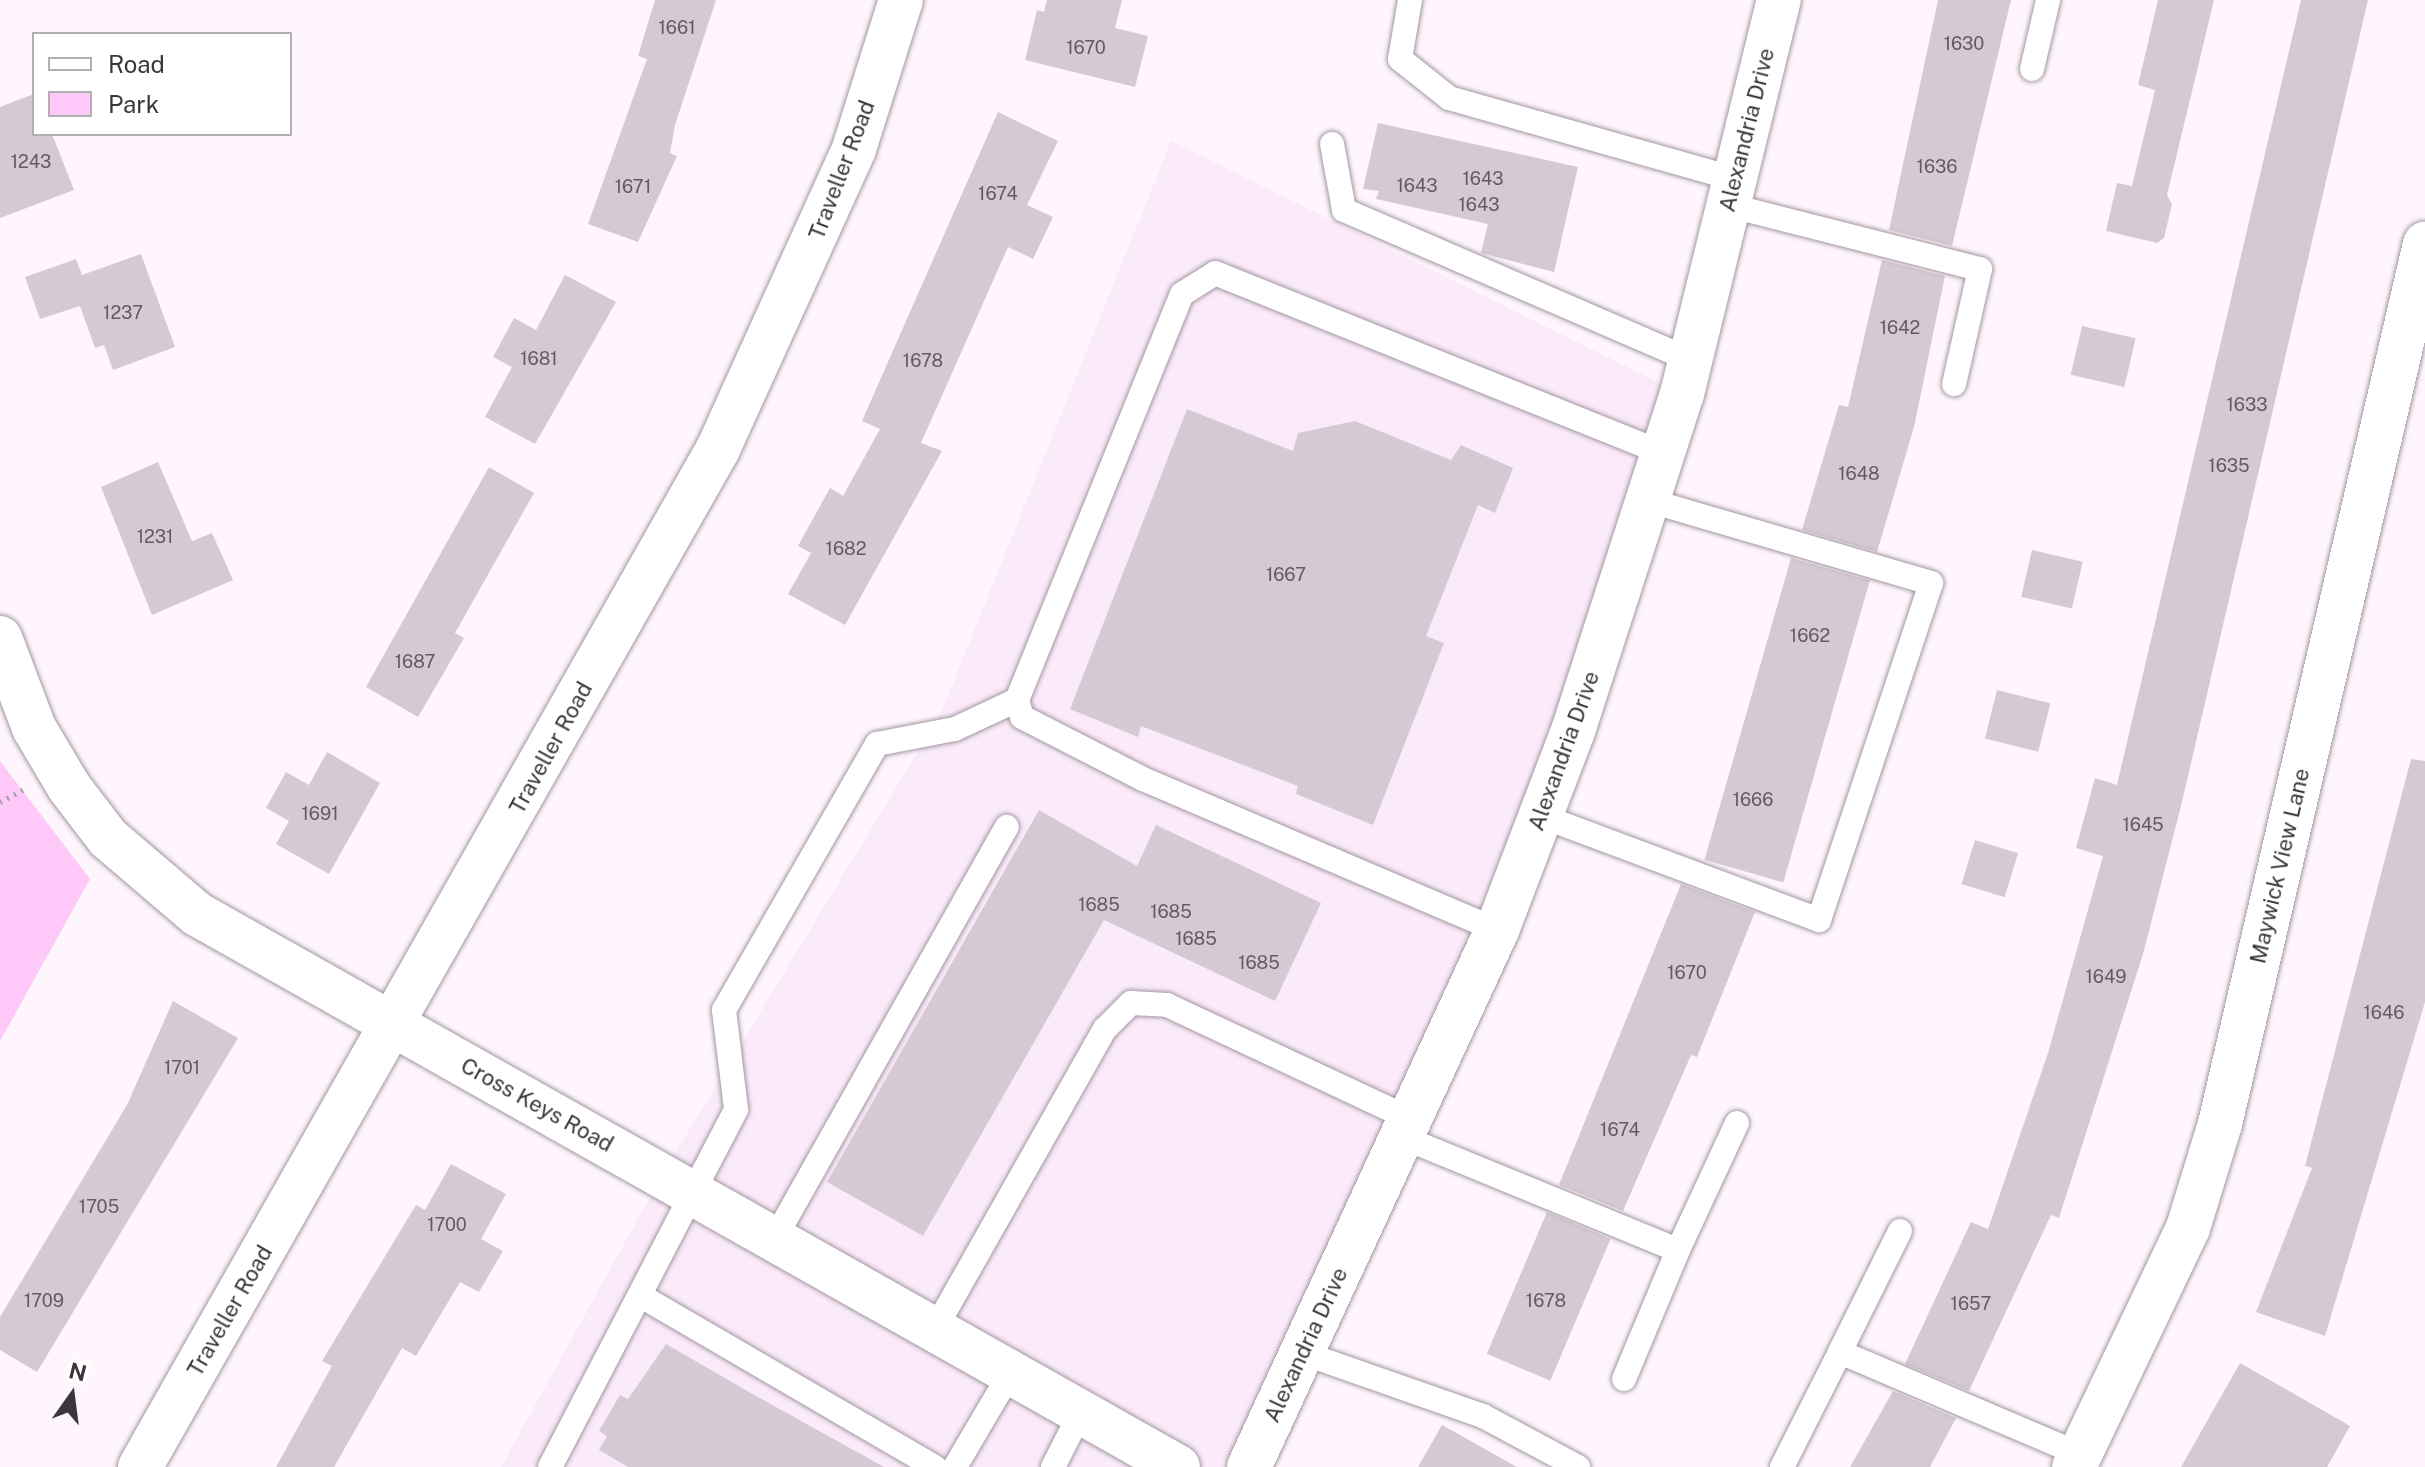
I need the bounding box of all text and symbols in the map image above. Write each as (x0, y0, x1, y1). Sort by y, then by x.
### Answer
house number: 1661 (659, 17, 695, 39)
legend (32, 32, 292, 136)
house number: 1630 (1944, 33, 1984, 55)
house number: 1670 (1066, 37, 1106, 59)
street label: Alexandria Drive (1714, 45, 1780, 215)
text: Road (108, 50, 165, 78)
text: Park (108, 90, 159, 118)
street label: Traveller Road (803, 97, 881, 243)
house number: 1243 (11, 151, 51, 173)
house number: 1636 (1917, 156, 1957, 178)
house number: 1643 (1462, 168, 1504, 190)
house number: 1643 (1396, 175, 1438, 197)
house number: 1671 (615, 176, 651, 198)
house number: 1674 (978, 183, 1018, 205)
house number: 1643 (1458, 194, 1500, 216)
house number: 1237 (103, 302, 143, 324)
house number: 1642 (1880, 317, 1920, 339)
house number: 1681 (520, 348, 558, 370)
house number: 1678 (903, 350, 943, 372)
house number: 1633 (2227, 394, 2267, 416)
house number: 1635 (2208, 455, 2250, 477)
house number: 1648 (1838, 463, 1880, 485)
house number: 1231 (137, 526, 173, 548)
house number: 1682 (826, 538, 866, 560)
house number: 1667 (1266, 564, 1306, 586)
house number: 1662 (1790, 625, 1830, 647)
house number: 1687 (395, 651, 435, 673)
street label: Alexandria Drive (1523, 668, 1605, 834)
street label: Traveller Road (504, 677, 598, 819)
street label: Maywick View Lane (2245, 766, 2315, 966)
house number: 1666 (1733, 789, 1773, 811)
house number: 1691 (302, 803, 338, 825)
house number: 1645 (2122, 814, 2164, 836)
house number: 1685 (1078, 894, 1120, 916)
house number: 1685 (1150, 901, 1192, 923)
house number: 1685 (1175, 928, 1217, 950)
house number: 1685 (1238, 952, 1280, 974)
house number: 1670 (1667, 962, 1707, 984)
house number: 1649 (2085, 966, 2127, 988)
house number: 1646 (2363, 1002, 2405, 1024)
street label: Cross Keys Road (456, 1052, 618, 1158)
house number: 1701 (164, 1057, 200, 1079)
house number: 1674 (1600, 1119, 1640, 1141)
house number: 1705 (79, 1196, 119, 1218)
house number: 1700 (427, 1214, 467, 1236)
street label: Traveller Road (182, 1241, 278, 1381)
street label: Alexandria Drive (1259, 1263, 1353, 1427)
house number: 1709 (24, 1290, 64, 1312)
house number: 1678 (1526, 1290, 1566, 1312)
house number: 1657 (1951, 1293, 1991, 1315)
north arrow (32, 1355, 112, 1435)
text: N (66, 1357, 89, 1386)

